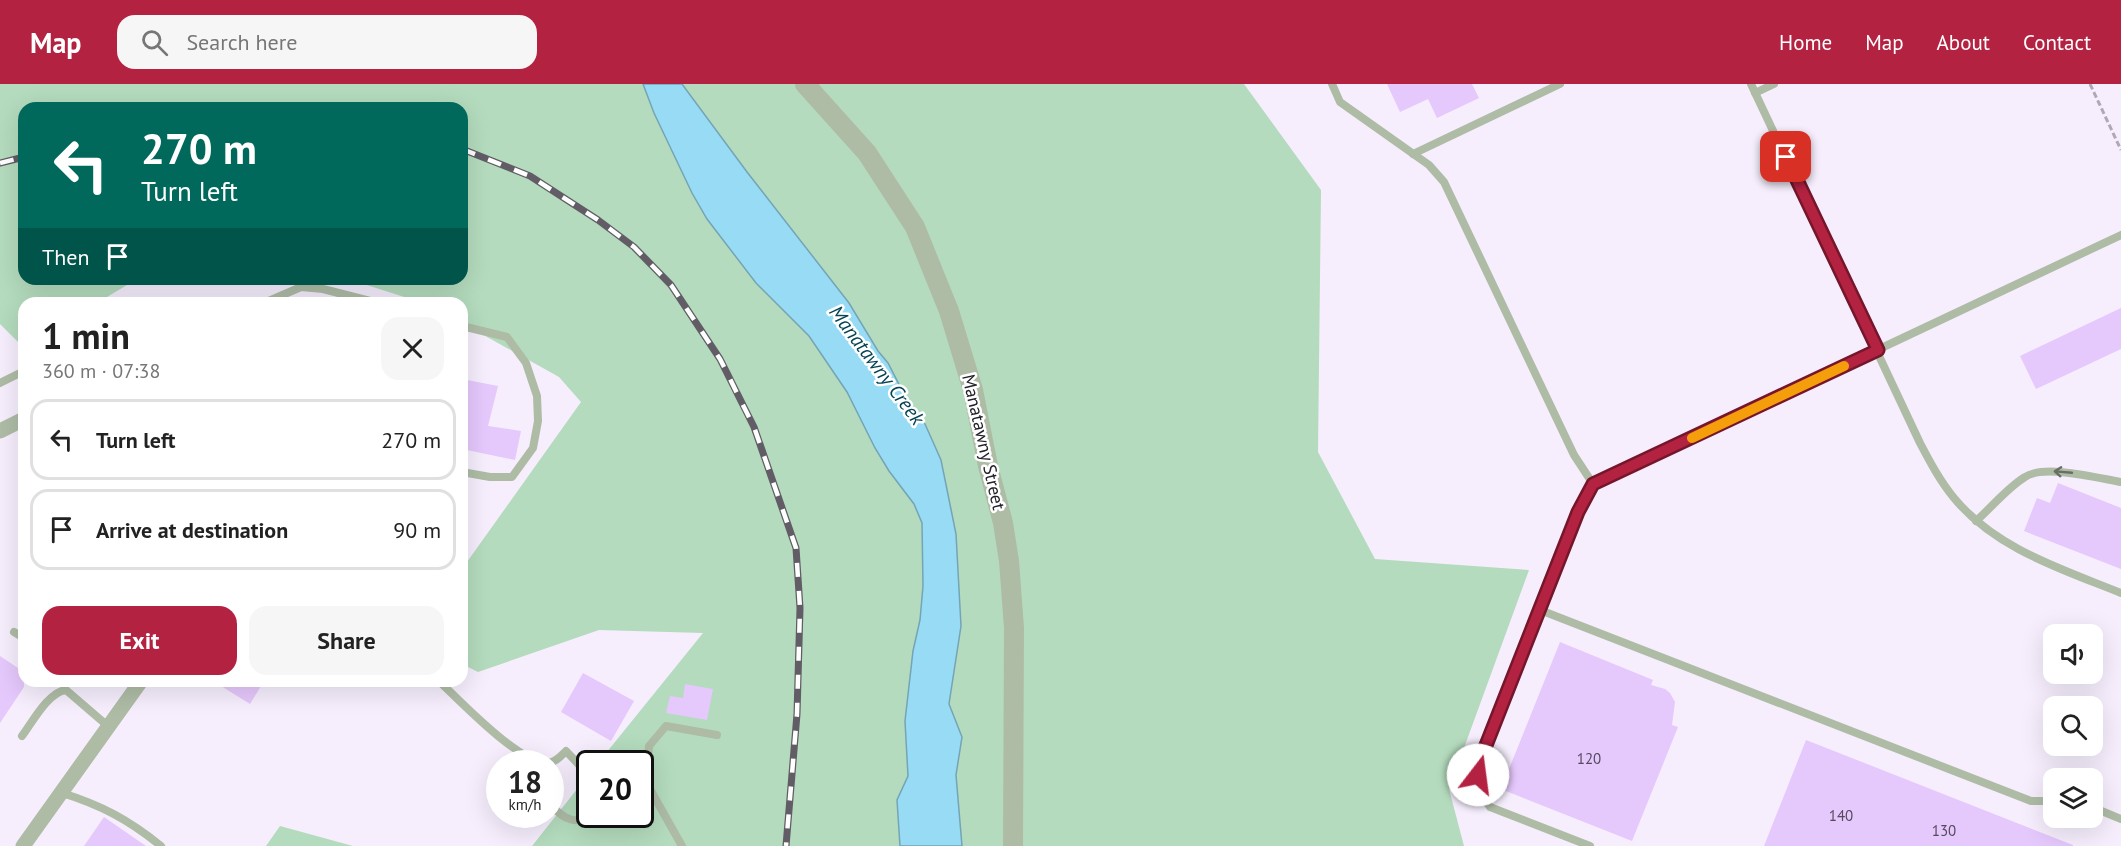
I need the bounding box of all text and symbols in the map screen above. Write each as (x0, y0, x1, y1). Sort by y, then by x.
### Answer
search box (117, 15, 537, 69)
text: Map (30, 24, 81, 61)
icon: search (138, 26, 171, 59)
text: Search here (186, 28, 297, 56)
text: Home (1779, 29, 1832, 56)
text: Map (1865, 29, 1904, 56)
text: About (1937, 29, 1990, 56)
text: Contact (2023, 29, 2091, 56)
text: 270 m (141, 121, 257, 176)
icon: left (42, 126, 120, 204)
pin (1760, 131, 1811, 182)
icon: arrive (1769, 140, 1802, 173)
text: Turn left (141, 174, 238, 208)
icon: arrive (101, 240, 134, 273)
text: Then (42, 243, 89, 271)
water label: Manatawny Creek (824, 300, 931, 431)
text: 1 min (42, 312, 130, 359)
button: close (381, 317, 444, 380)
text: 360 m · 07:38 (42, 358, 160, 384)
street label: Manatawny Street (957, 372, 1011, 512)
icon: left (45, 423, 78, 456)
text: Turn left (96, 426, 176, 454)
text: 270 m (381, 426, 441, 454)
one-way arrow (2054, 467, 2074, 478)
icon: arrive (45, 513, 78, 546)
text: Arrive at destination (96, 516, 288, 544)
text: 90 m (393, 516, 441, 544)
button: Exit (42, 606, 237, 675)
button: Share (249, 606, 444, 675)
map controls (2043, 624, 2103, 828)
button: sound (2043, 624, 2103, 684)
button: search (2043, 696, 2103, 756)
position arrow (1446, 743, 1510, 807)
house number: 120 (1577, 749, 1601, 768)
speed limit sign: 20 (576, 750, 654, 828)
text: 18 (508, 762, 542, 801)
button: layers (2043, 768, 2103, 828)
text: km/h (509, 795, 541, 814)
house number: 140 (1829, 806, 1853, 825)
house number: 130 (1932, 821, 1956, 840)

